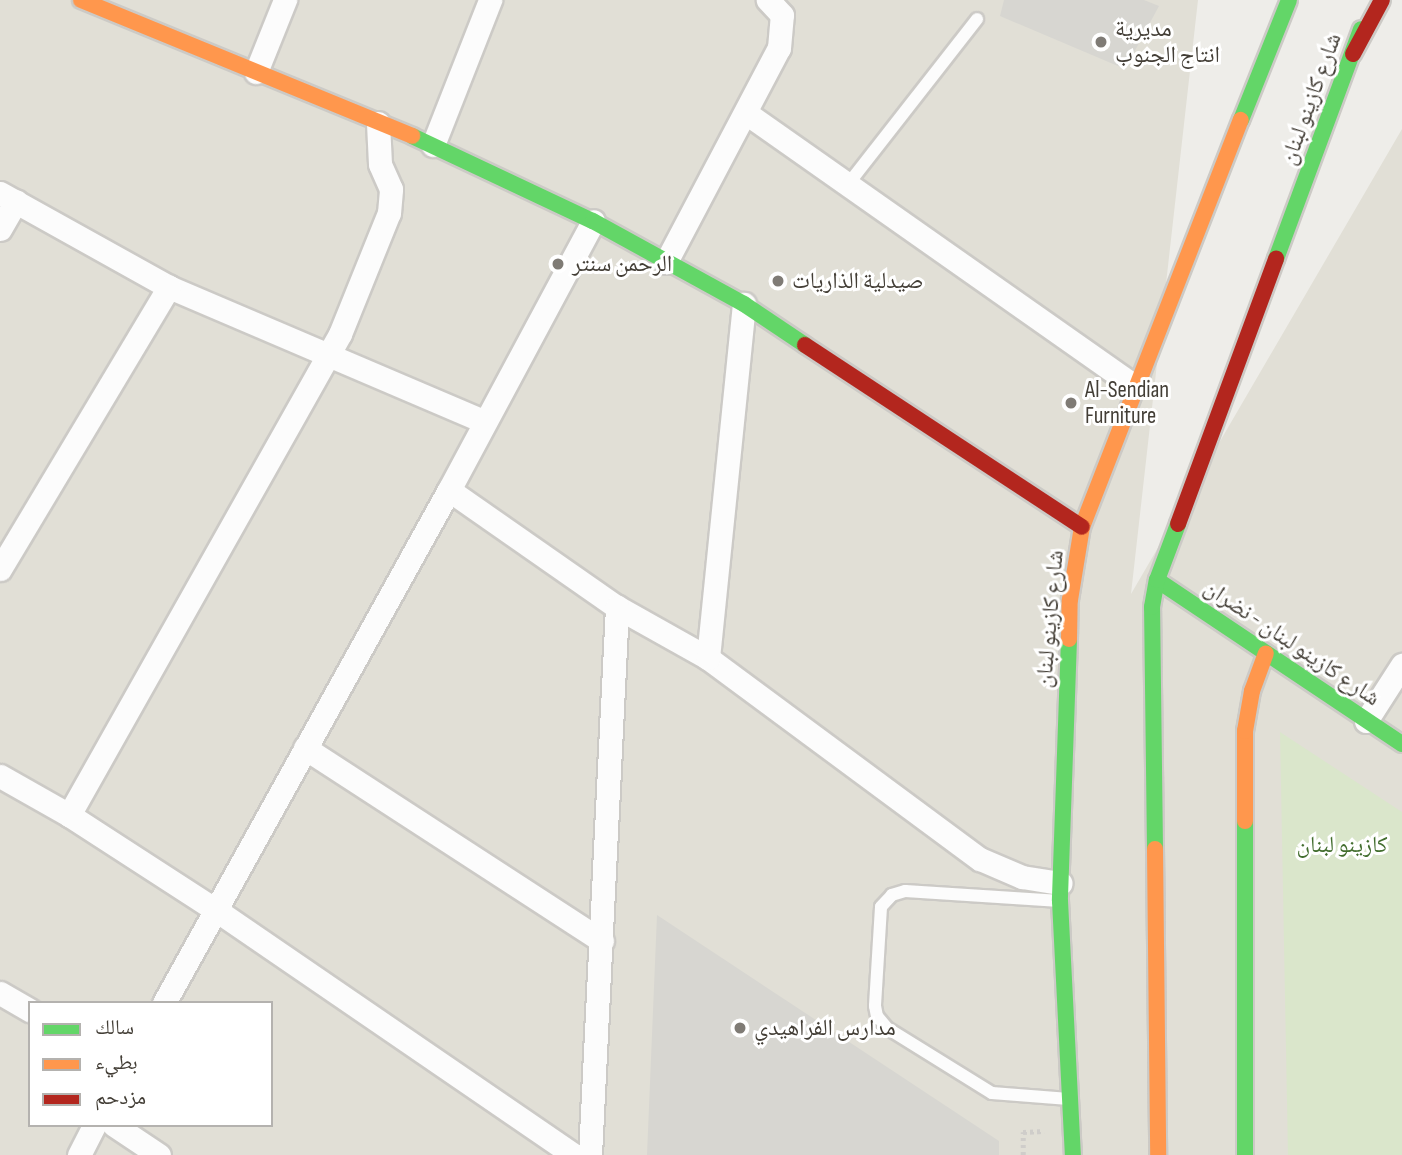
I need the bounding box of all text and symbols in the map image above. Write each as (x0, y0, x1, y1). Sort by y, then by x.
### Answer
place label: مديرية انتاج الجنوب (1115, 15, 1220, 69)
street label: شارع كازينو لبنان (1274, 29, 1348, 169)
marker: مديرية انتاج الجنوب (1093, 34, 1109, 50)
place label: الرحمن سنتر (572, 250, 672, 278)
marker: الرحمن سنتر (550, 256, 566, 272)
place label: صيدلية الذاريات (792, 267, 924, 295)
marker: صيدلية الذاريات (770, 273, 786, 289)
place label: Al-Sendian Furniture (1085, 376, 1169, 430)
marker: Al-Sendian Furniture (1063, 395, 1079, 411)
street label: شارع كازينو لبنان (1030, 549, 1070, 689)
street label: شارع كازينو لبنان - نضران (1199, 574, 1385, 712)
park label: كازينو لبنان (1297, 831, 1387, 859)
legend (28, 1001, 273, 1127)
place label: مدارس الفراهيدي (754, 1014, 896, 1042)
text: سالك (95, 1015, 134, 1040)
marker: مدارس الفراهيدي (732, 1020, 748, 1036)
text: بطيء (95, 1050, 138, 1075)
text: مزدحم (95, 1085, 146, 1110)

